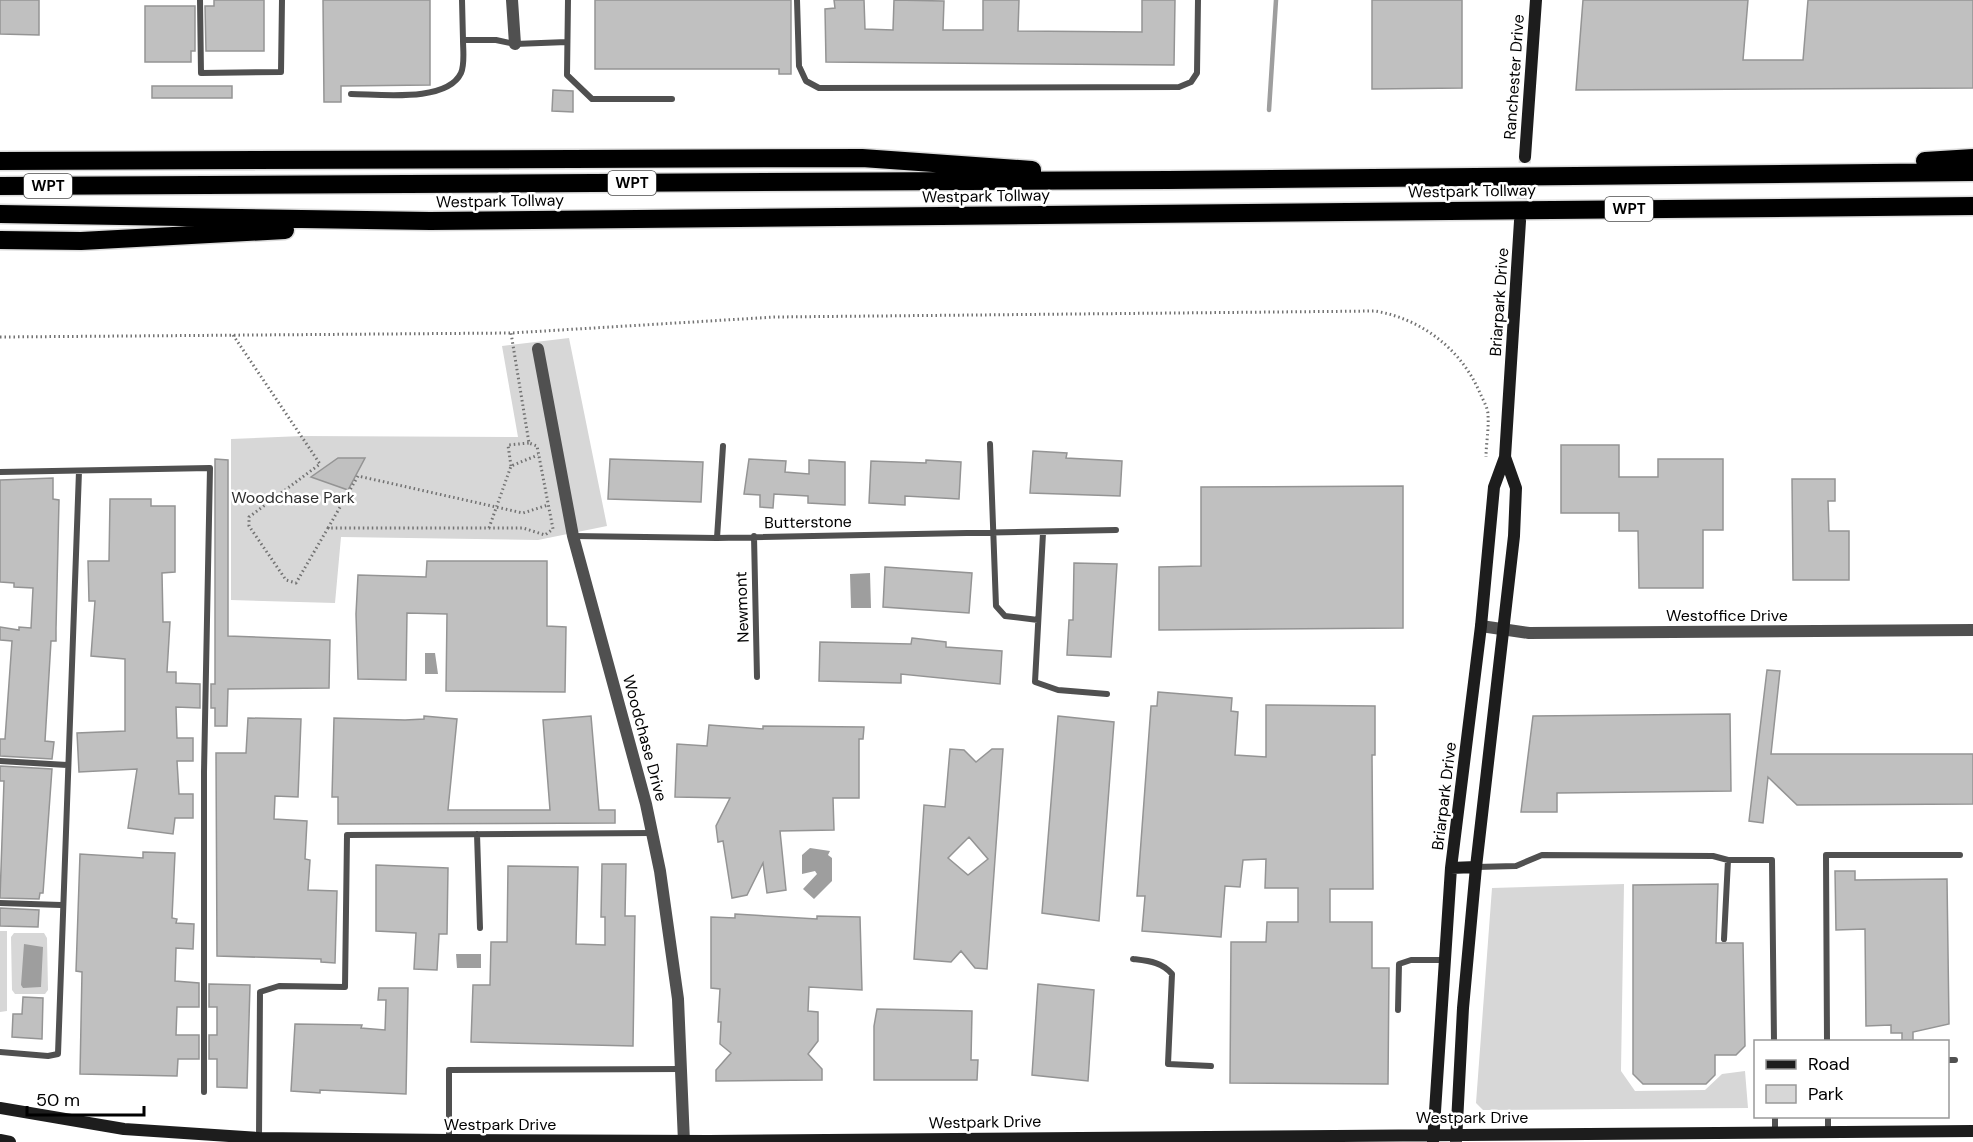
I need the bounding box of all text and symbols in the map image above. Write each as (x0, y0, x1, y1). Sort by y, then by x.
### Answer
street label: Ranchester Drive (1499, 14, 1529, 140)
road number: WPT (608, 171, 656, 195)
road number: WPT (24, 174, 72, 198)
street label: Westpark Tollway (1408, 179, 1536, 203)
street label: Westpark Tollway (922, 184, 1050, 208)
street label: Westpark Tollway (436, 189, 564, 213)
road number: WPT (1605, 197, 1653, 221)
street label: Briarpark Drive (1485, 247, 1513, 357)
park label: Woodchase Park (231, 487, 355, 508)
street label: Butterstone (764, 511, 852, 533)
street label: Newmont (730, 571, 754, 643)
street label: Westoffice Drive (1666, 605, 1788, 626)
street label: Woodchase Drive (618, 672, 672, 804)
street label: Briarpark Drive (1427, 741, 1461, 851)
legend (1754, 1040, 1949, 1118)
text: Road (1808, 1052, 1850, 1076)
scale bar (27, 1079, 144, 1117)
text: Park (1808, 1082, 1844, 1106)
text: 50 m (36, 1088, 80, 1112)
street label: Westpark Drive (1416, 1107, 1528, 1128)
street label: Westpark Drive (929, 1111, 1041, 1133)
street label: Westpark Drive (444, 1114, 556, 1135)

